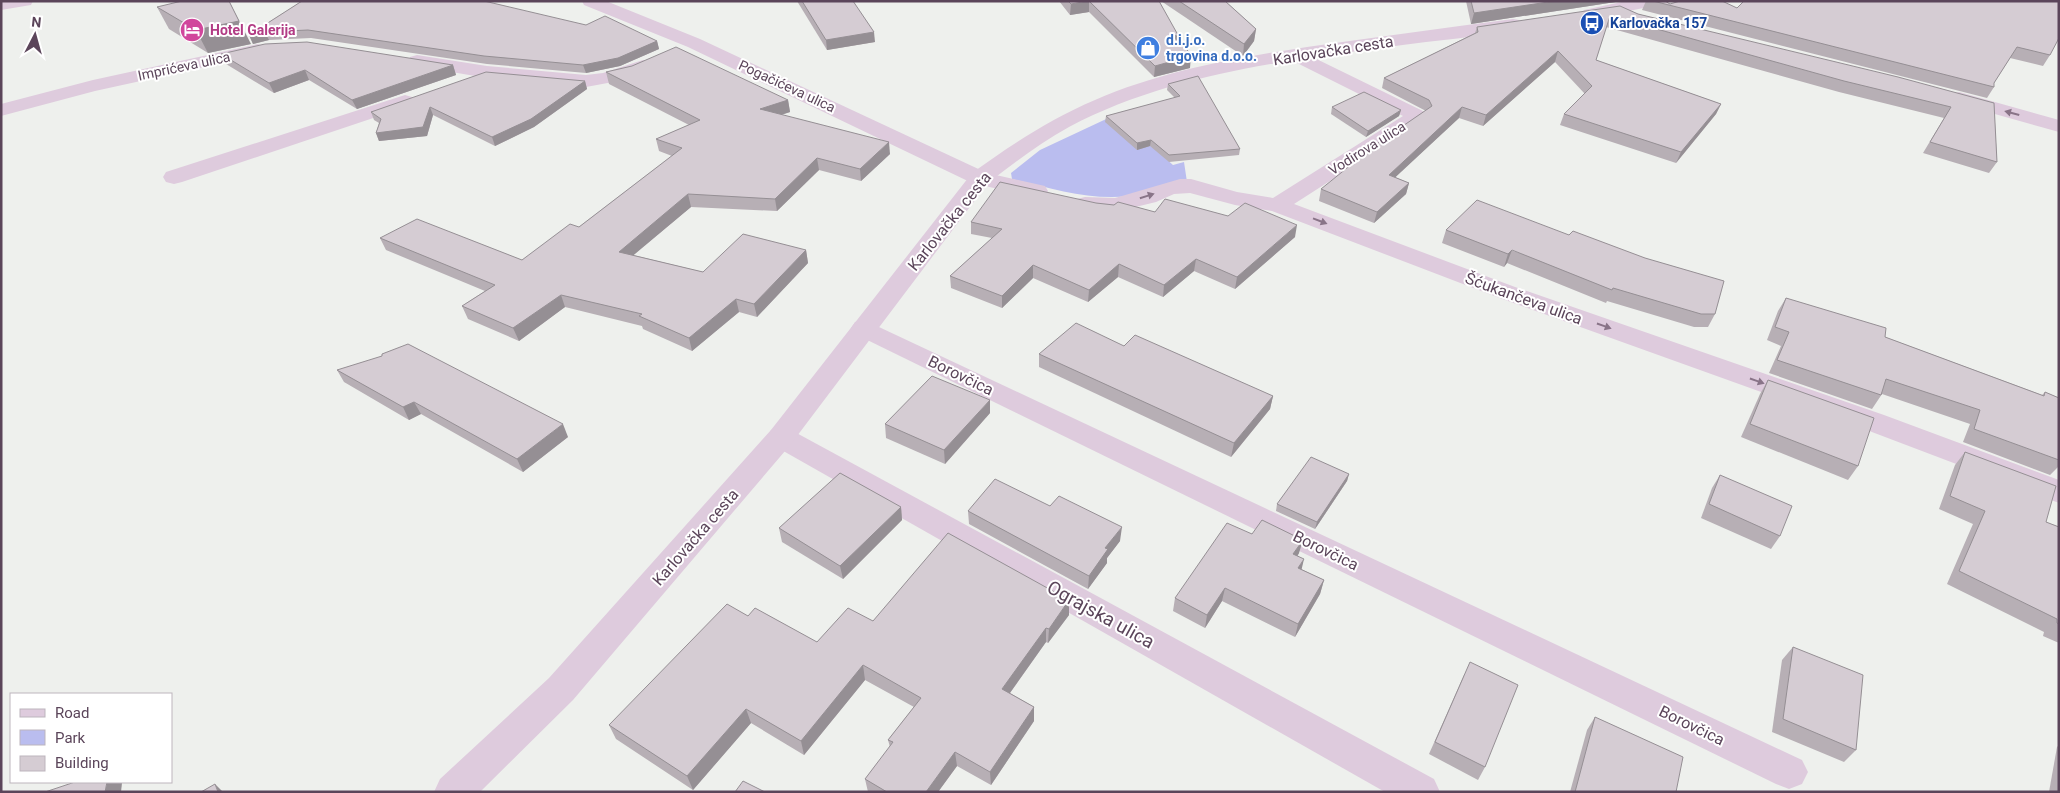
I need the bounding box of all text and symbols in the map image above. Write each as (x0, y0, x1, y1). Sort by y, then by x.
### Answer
north arrow (10, 10, 60, 60)
bus stop icon: Karlovačka 157 (1579, 10, 1605, 36)
text: N (31, 14, 42, 31)
place label: Karlovačka 157 (1610, 15, 1707, 31)
hotel icon: Hotel Galerija (179, 17, 205, 43)
place label: Hotel Galerija (210, 22, 296, 38)
place label: d.i.j.o. trgovina d.o.o. (1166, 32, 1257, 64)
street label: Karlovačka cesta (1272, 32, 1395, 69)
shop icon: d.i.j.o. trgovina d.o.o. (1135, 35, 1161, 61)
street label: Imprićeva ulica (136, 48, 232, 84)
street label: Pogačićeva ulica (736, 57, 838, 115)
one-way arrow (2004, 109, 2019, 117)
street label: Vodirova ulica (1326, 118, 1408, 178)
street label: Karlovačka cesta (904, 168, 995, 275)
one-way arrow (1140, 192, 1155, 200)
one-way arrow (1313, 217, 1328, 225)
street label: Šćukančeva ulica (1463, 268, 1585, 328)
one-way arrow (1596, 323, 1611, 331)
street label: Borovčica (925, 351, 997, 399)
one-way arrow (1749, 378, 1764, 385)
street label: Karlovačka cesta (648, 485, 742, 589)
street label: Borovčica (1290, 526, 1362, 574)
street label: Ograjska ulica (1043, 575, 1158, 653)
legend (10, 693, 172, 783)
street label: Borovčica (1656, 701, 1728, 749)
text: Road (55, 704, 89, 722)
text: Park (55, 729, 86, 747)
text: Building (55, 754, 109, 772)

